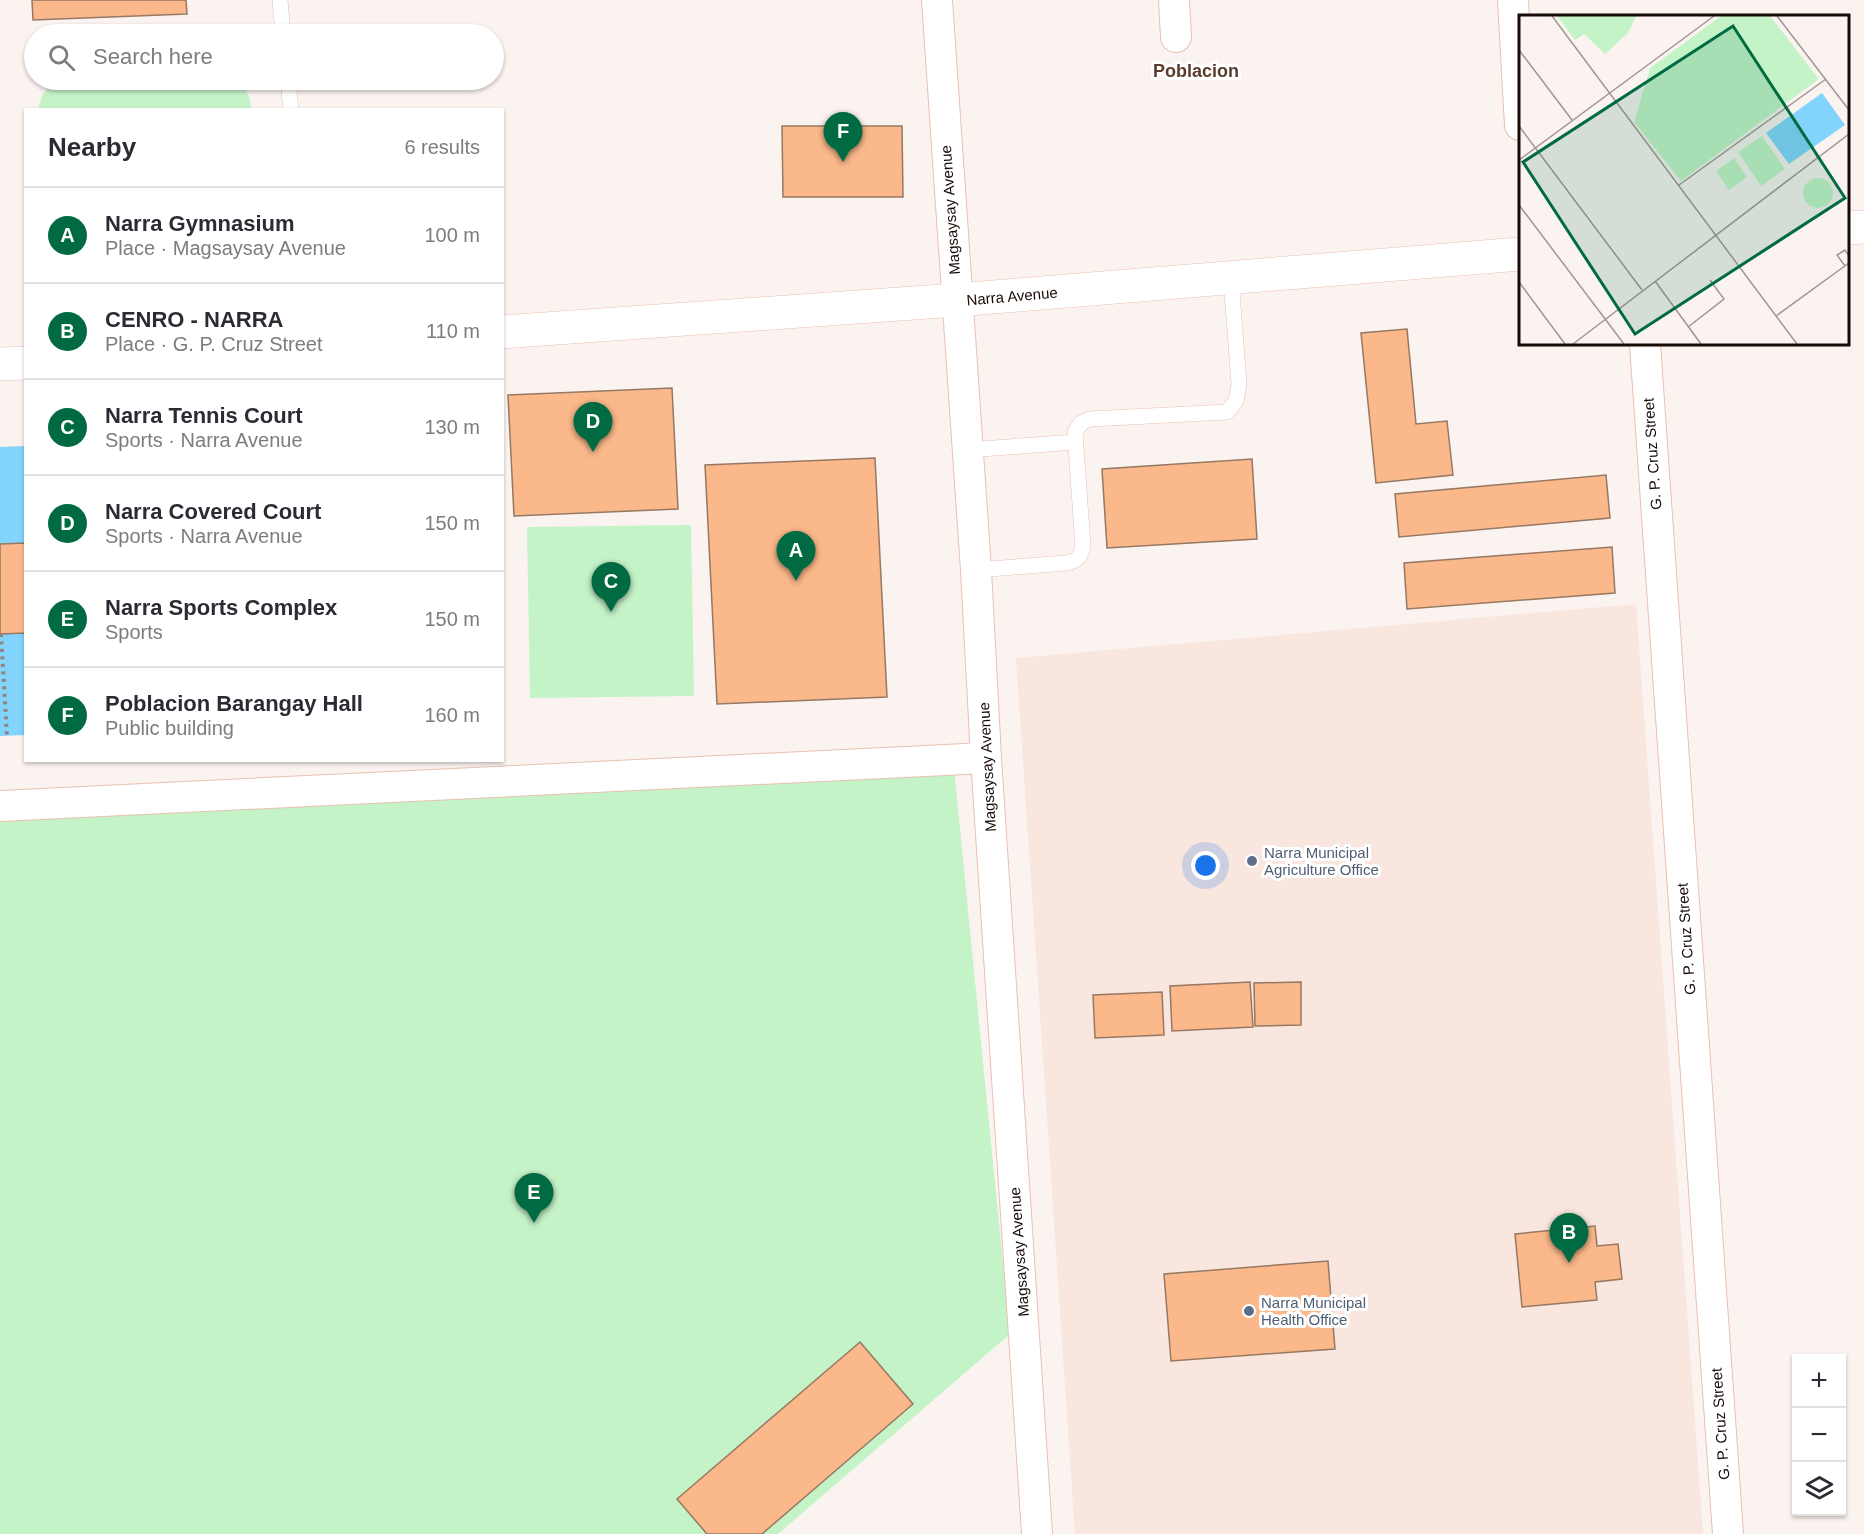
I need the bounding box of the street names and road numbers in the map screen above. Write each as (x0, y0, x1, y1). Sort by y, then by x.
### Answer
street label: Magsaysay Avenue (937, 145, 963, 275)
street label: Narra Avenue (966, 284, 1058, 308)
street label: G. P. Cruz Street (1640, 397, 1664, 511)
street label: Magsaysay Avenue (975, 702, 999, 832)
street label: G. P. Cruz Street (1674, 882, 1698, 996)
street label: Magsaysay Avenue (1006, 1187, 1032, 1317)
street label: G. P. Cruz Street (1708, 1367, 1732, 1481)

